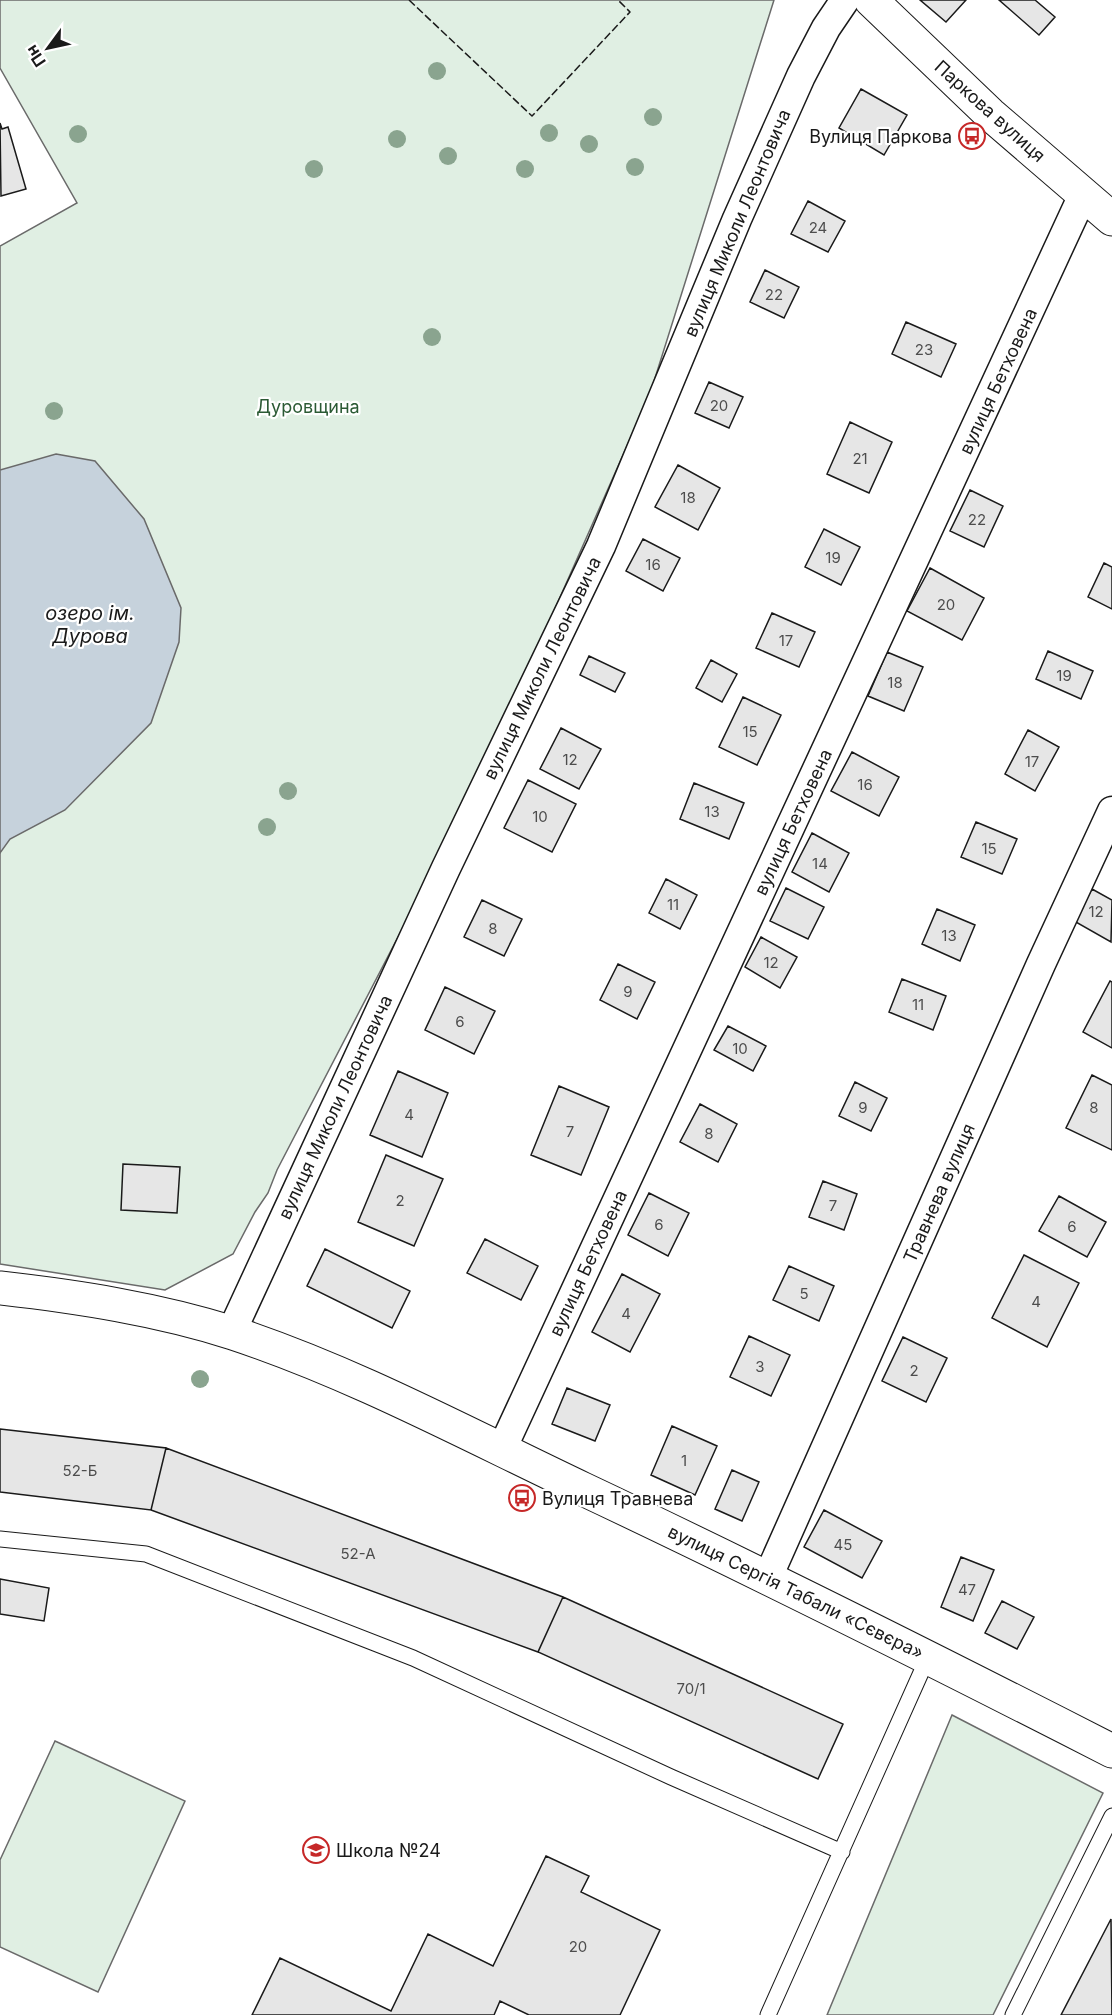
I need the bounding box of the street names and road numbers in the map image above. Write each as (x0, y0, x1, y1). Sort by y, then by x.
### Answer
street label: Паркова вулиця (931, 56, 1049, 166)
street label: вулиця Миколи Леонтовича (679, 106, 795, 340)
street label: вулиця Бетховена (955, 305, 1041, 457)
street label: вулиця Миколи Леонтовича (479, 553, 605, 783)
street label: вулиця Бетховена (750, 746, 836, 898)
street label: вулиця Миколи Леонтовича (274, 992, 396, 1222)
street label: Травнева вулиця (899, 1120, 979, 1266)
street label: вулиця Бетховена (545, 1187, 631, 1339)
street label: вулиця Сергія Табали «Сєвєра» (665, 1521, 927, 1663)

